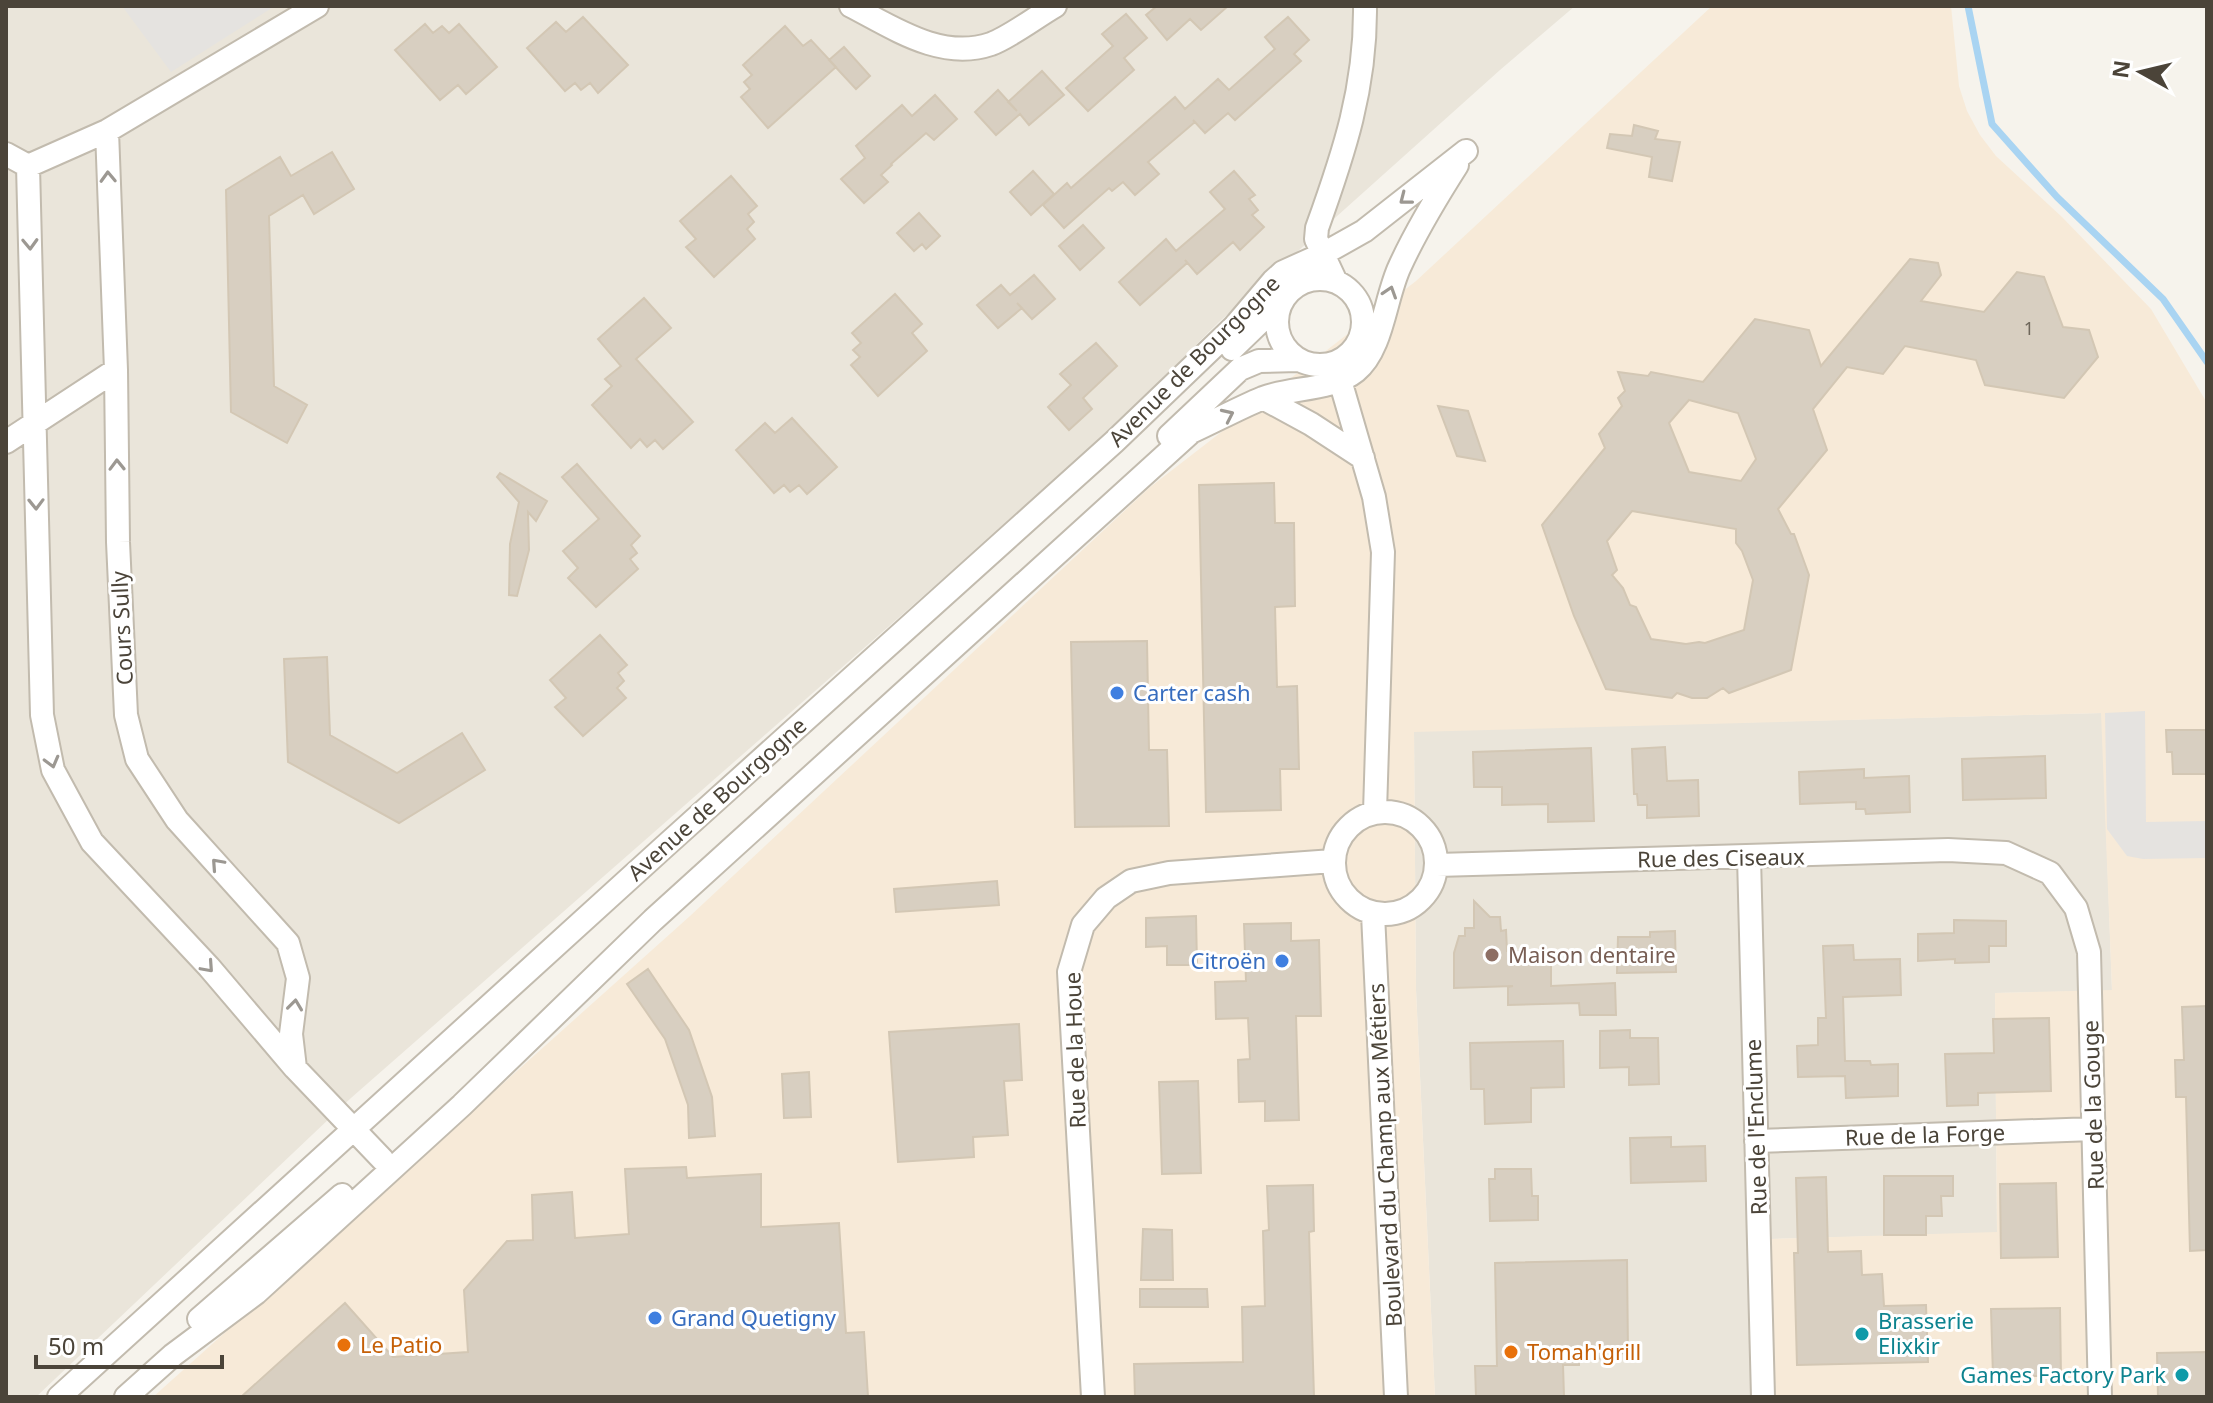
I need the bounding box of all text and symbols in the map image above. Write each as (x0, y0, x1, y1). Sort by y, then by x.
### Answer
north arrow (2101, 32, 2181, 112)
text: N (2104, 58, 2136, 80)
one-way arrow (100, 170, 117, 183)
one-way arrow (1399, 189, 1414, 203)
one-way arrow (21, 238, 38, 251)
street label: Avenue de Bourgogne (1101, 268, 1286, 453)
one-way arrow (1381, 285, 1397, 299)
house number: 1 (2024, 316, 2034, 340)
one-way arrow (1220, 409, 1234, 425)
one-way arrow (108, 458, 126, 471)
one-way arrow (28, 498, 45, 511)
street label: Cours Sully (103, 569, 139, 686)
place label: Carter cash (1133, 677, 1251, 707)
marker: Carter cash (1108, 684, 1126, 702)
street label: Avenue de Bourgogne (620, 710, 812, 887)
one-way arrow (43, 755, 60, 769)
street label: Rue des Ciseaux (1637, 841, 1805, 873)
one-way arrow (213, 858, 227, 873)
place label: Maison dentaire (1508, 939, 1676, 969)
place label: Citroën (1191, 945, 1266, 975)
marker: Maison dentaire (1483, 946, 1501, 964)
marker: Citroën (1273, 952, 1291, 970)
one-way arrow (199, 957, 213, 972)
street label: Rue de la Houe (1056, 971, 1092, 1129)
street label: Boulevard du Champ aux Métiers (1360, 982, 1408, 1328)
one-way arrow (287, 998, 304, 1011)
street label: Rue de la Gouge (2074, 1020, 2110, 1190)
street label: Rue de l'Enclume (1737, 1038, 1773, 1216)
street label: Rue de la Forge (1844, 1116, 2006, 1152)
place label: Grand Quetigny (671, 1302, 837, 1332)
place label: Brasserie Elixkir (1878, 1305, 1974, 1360)
marker: Grand Quetigny (646, 1309, 664, 1327)
scale bar (36, 1319, 222, 1369)
marker: Brasserie Elixkir (1853, 1325, 1871, 1343)
text: 50 m (48, 1329, 104, 1362)
place label: Le Patio (360, 1329, 442, 1359)
marker: Le Patio (335, 1336, 353, 1354)
place label: Tomah'grill (1527, 1336, 1641, 1366)
marker: Tomah'grill (1502, 1343, 1520, 1361)
place label: Games Factory Park (1960, 1359, 2166, 1389)
marker: Games Factory Park (2173, 1366, 2191, 1384)

